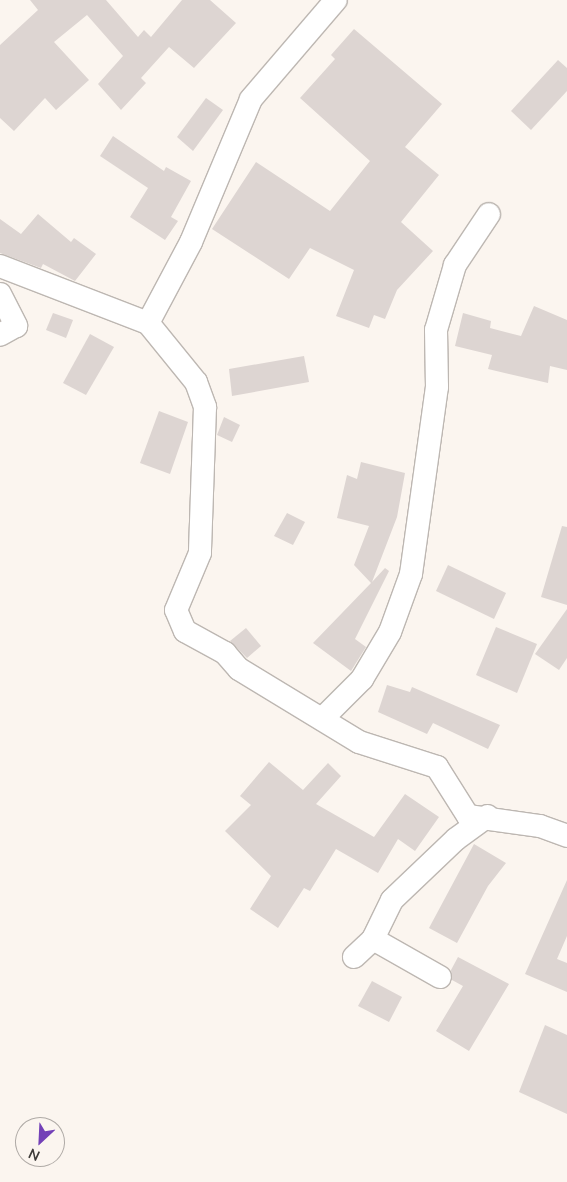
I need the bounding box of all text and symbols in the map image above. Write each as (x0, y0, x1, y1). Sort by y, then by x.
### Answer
north arrow (15, 1117, 65, 1167)
text: N (25, 1144, 43, 1165)

